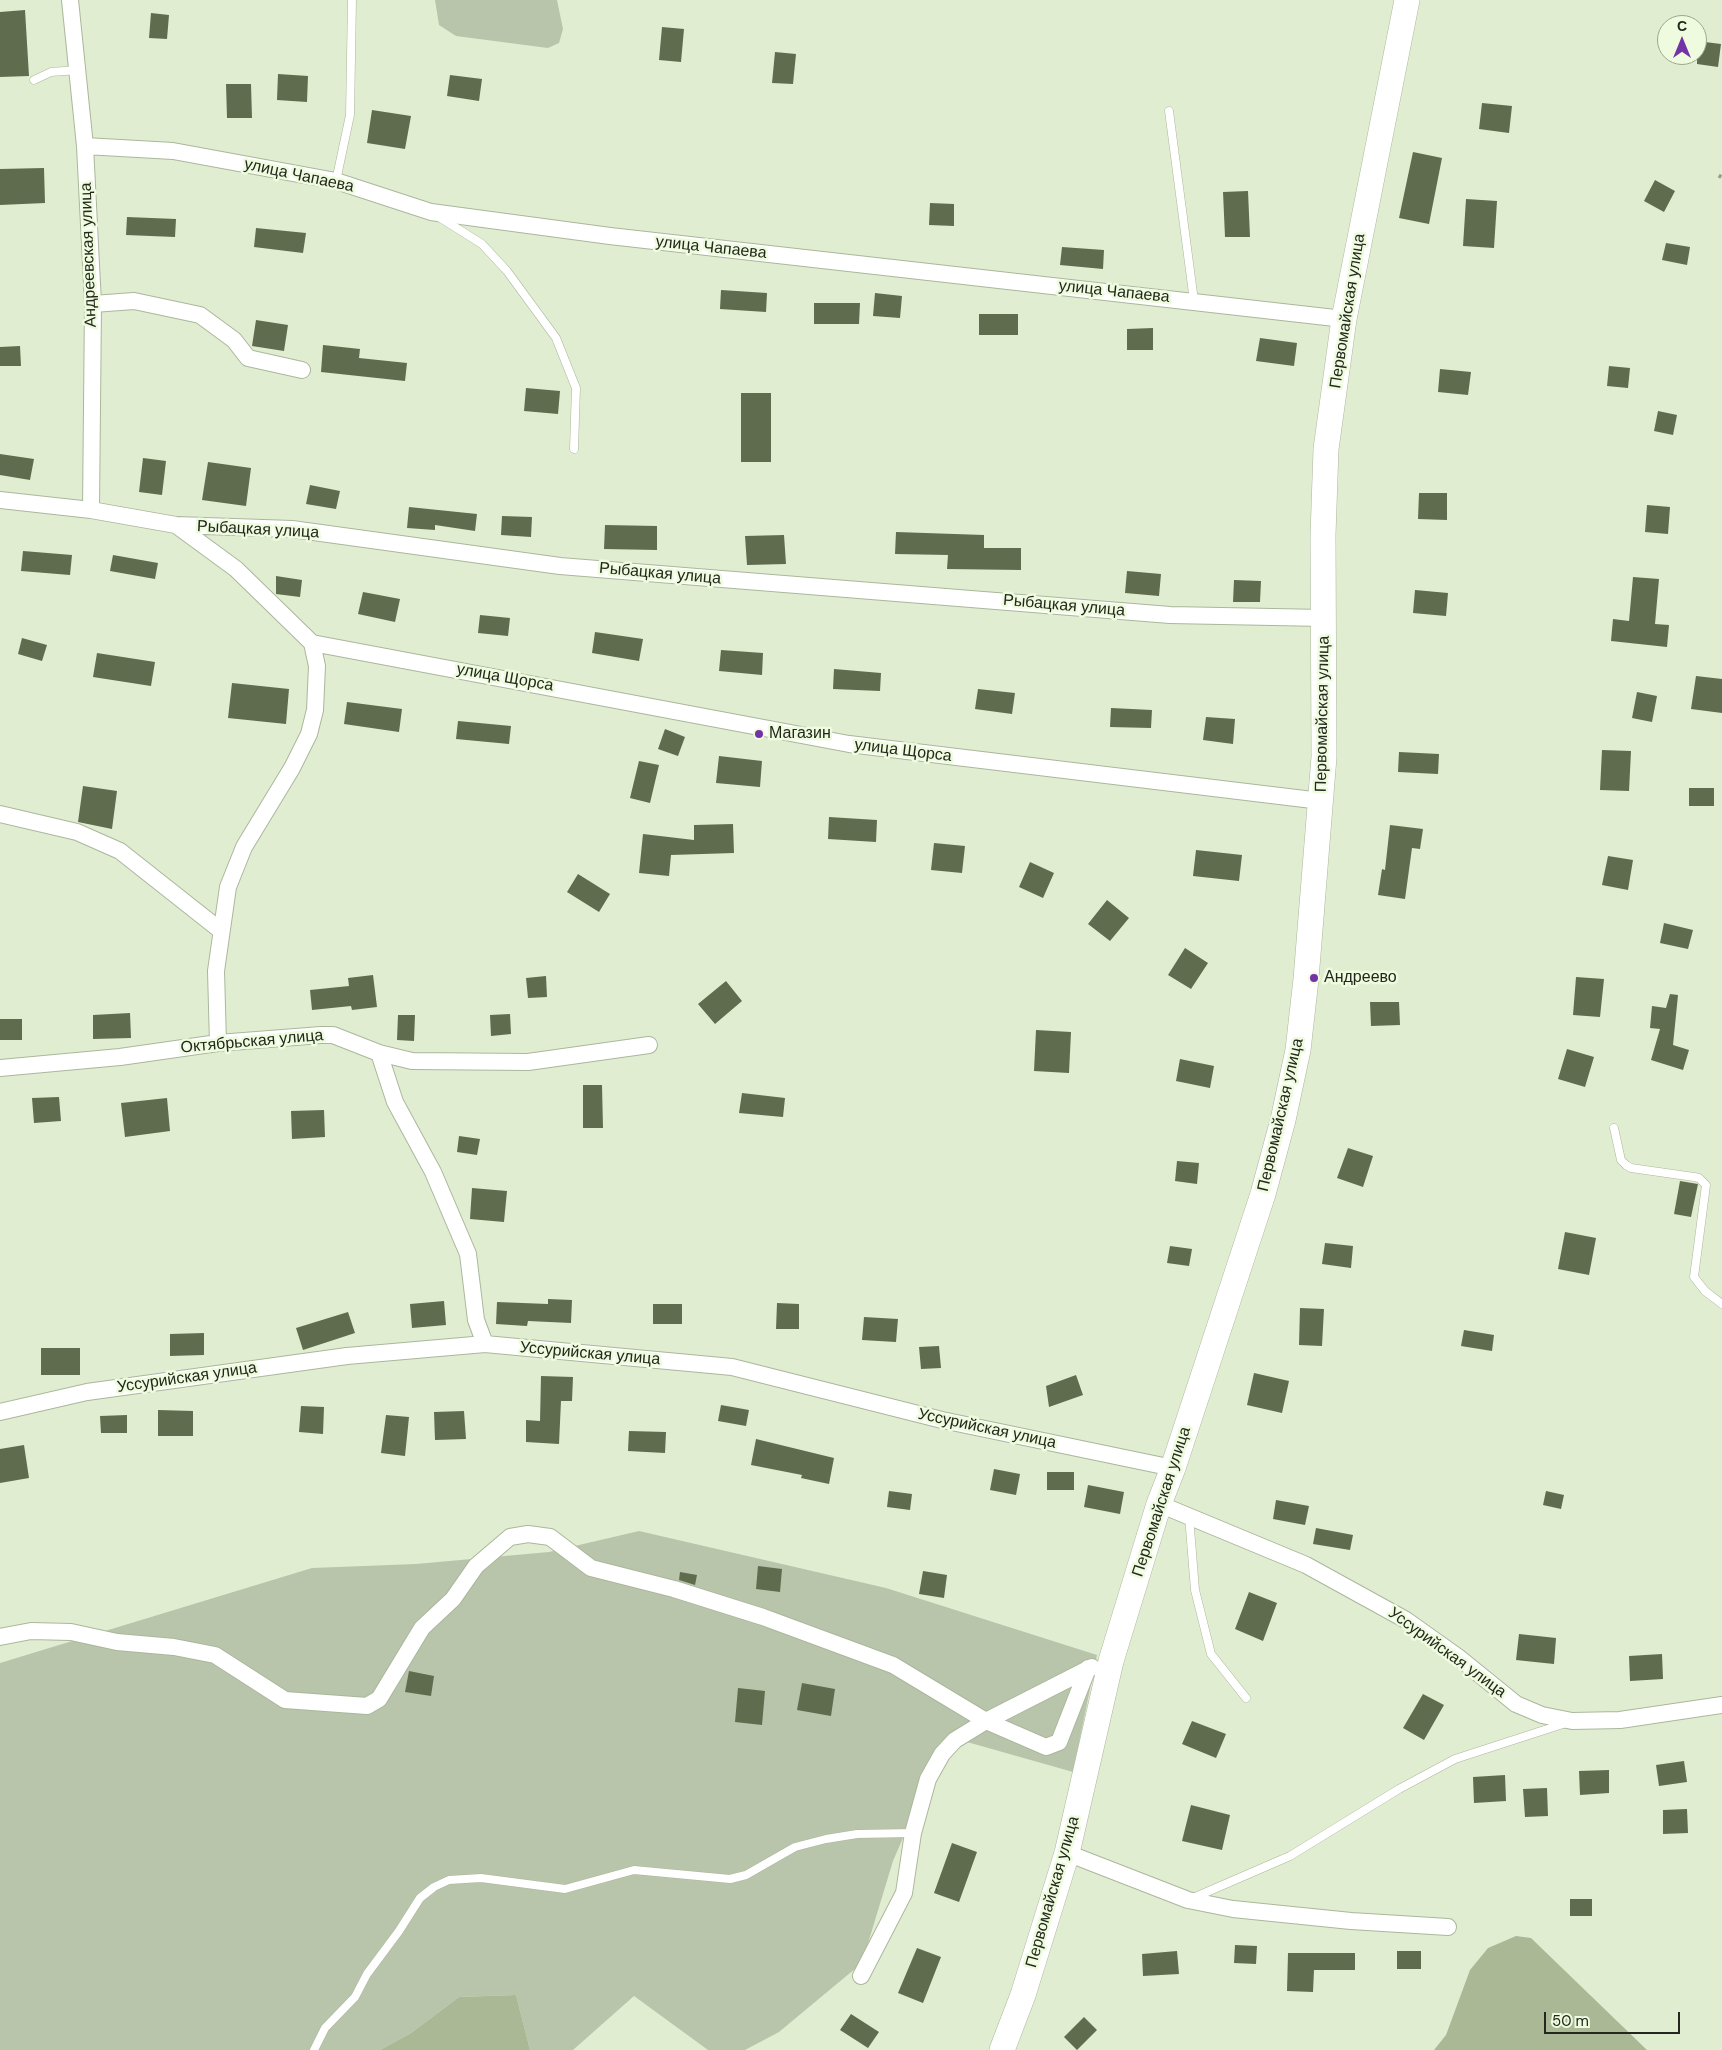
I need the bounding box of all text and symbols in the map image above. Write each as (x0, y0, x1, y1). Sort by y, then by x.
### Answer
north arrow (1657, 15, 1707, 65)
text: С (1677, 17, 1687, 35)
street label: улица Чапаева (242, 155, 356, 197)
street label: Андреевская улица (77, 182, 101, 328)
street label: Первомайская улица (1326, 232, 1370, 390)
street label: улица Чапаева (655, 233, 767, 263)
street label: улица Чапаева (1058, 277, 1170, 307)
street label: Рыбацкая улица (196, 517, 320, 543)
street label: Рыбацкая улица (598, 559, 722, 589)
street label: Рыбацкая улица (1002, 591, 1126, 621)
street label: Первомайская улица (1312, 636, 1334, 792)
street label: улица Щорса (455, 660, 555, 696)
place label: Магазин (769, 724, 831, 744)
marker: Магазин (753, 728, 765, 740)
street label: улица Щорса (853, 736, 953, 766)
place label: Андреево (1324, 968, 1397, 988)
marker: Андреево (1308, 972, 1320, 984)
street label: Октябрьская улица (180, 1026, 324, 1058)
street label: Первомайская улица (1254, 1037, 1308, 1193)
street label: Уссурийская улица (519, 1338, 661, 1370)
street label: Уссурийская улица (116, 1359, 258, 1397)
street label: Уссурийская улица (916, 1405, 1058, 1453)
street label: Первомайская улица (1129, 1425, 1195, 1579)
street label: Уссурийская улица (1384, 1604, 1510, 1702)
street label: Первомайская улица (1022, 1814, 1084, 1970)
scale bar (1547, 2002, 1683, 2034)
text: 50 m (1552, 2011, 1589, 2031)

